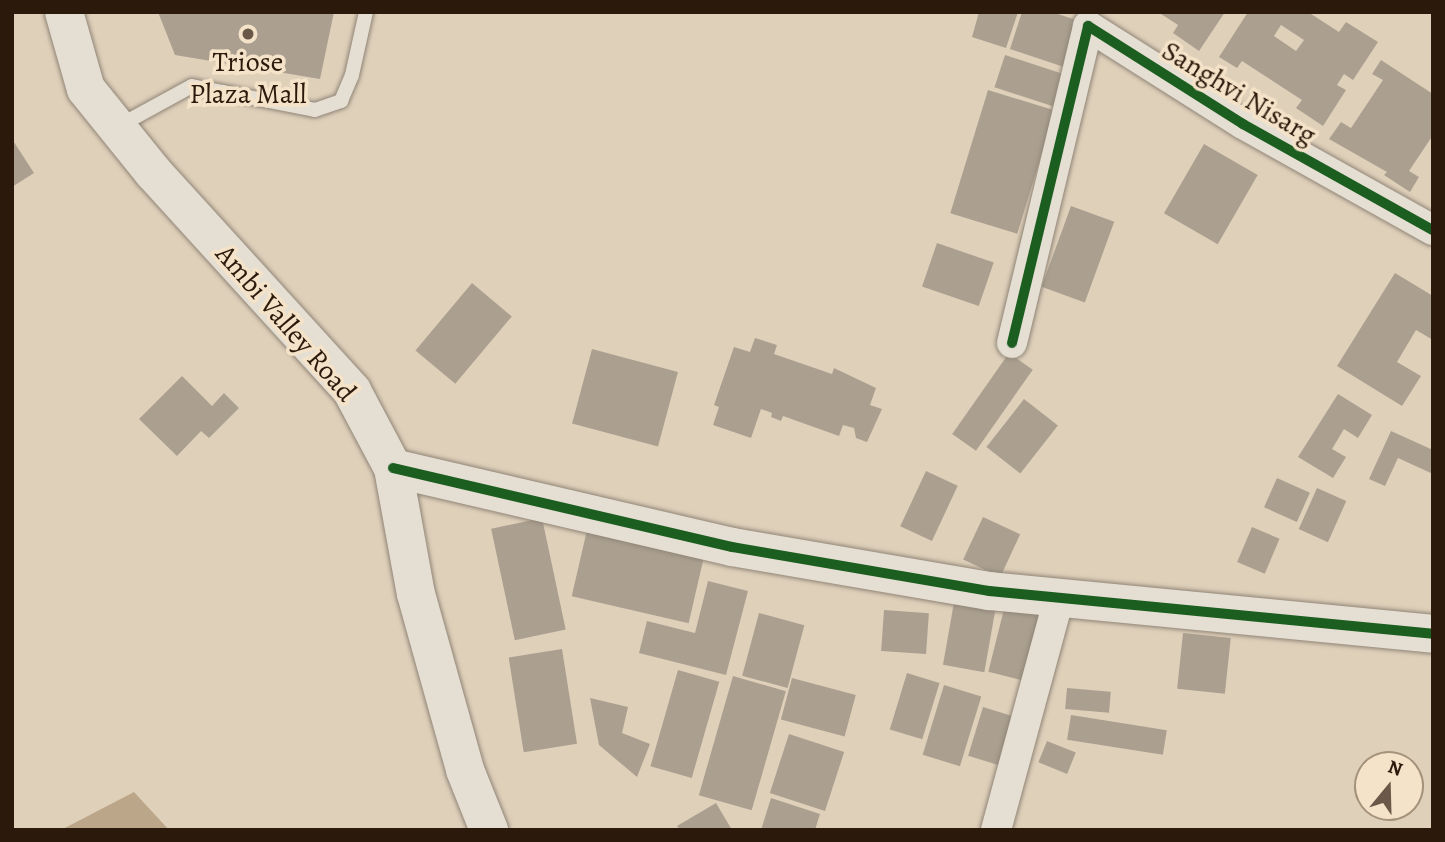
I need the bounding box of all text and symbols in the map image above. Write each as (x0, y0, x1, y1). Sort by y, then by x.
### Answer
marker: Triose Plaza Mall (240, 26, 256, 42)
street label: Sanghvi Nisarg (1156, 34, 1322, 152)
place label: Triose Plaza Mall (190, 45, 306, 111)
street label: Ambi Valley Road (209, 238, 363, 408)
north arrow (1354, 751, 1424, 821)
text: N (1384, 753, 1406, 783)

